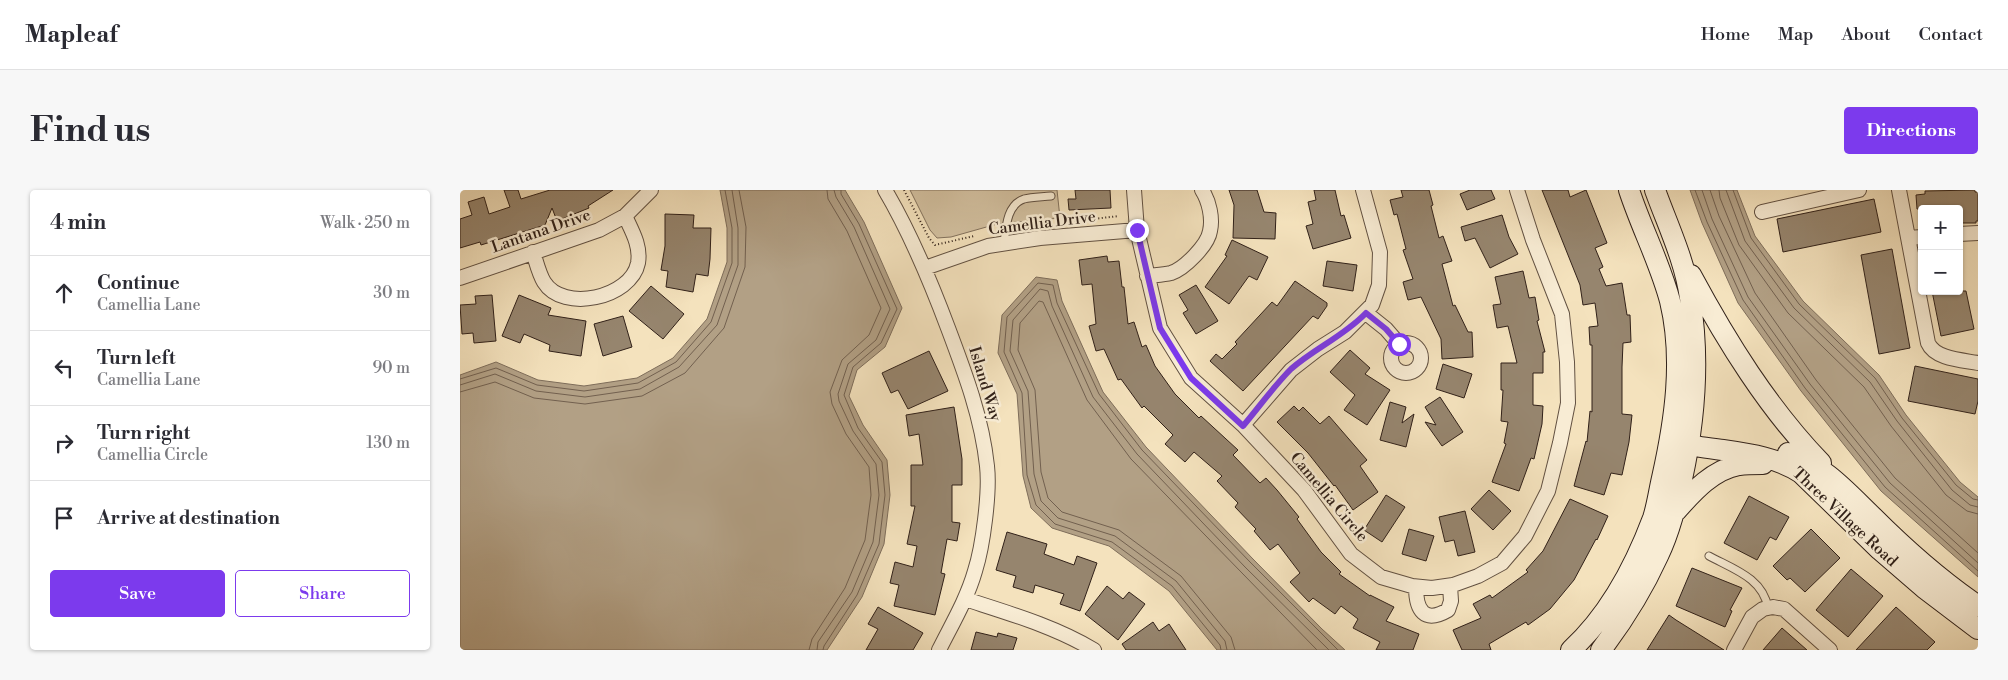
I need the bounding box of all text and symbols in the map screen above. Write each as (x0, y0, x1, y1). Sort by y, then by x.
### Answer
text: Mapleaf (25, 20, 118, 50)
text: Home (1701, 23, 1750, 46)
text: Map (1778, 23, 1814, 46)
text: About (1842, 23, 1891, 46)
text: Contact (1919, 23, 1983, 46)
button: Directions (1844, 107, 1978, 154)
text: Find us (30, 109, 150, 152)
street label: Lantana Drive (489, 205, 593, 257)
map controls (1918, 205, 1963, 295)
button: + (1918, 205, 1963, 250)
street label: Camellia Drive (987, 206, 1097, 240)
text: 4 min (50, 210, 106, 236)
text: Walk · 250 m (320, 213, 410, 233)
route end (1126, 219, 1149, 242)
button: − (1918, 250, 1963, 295)
text: Continue (97, 271, 180, 295)
icon: ahead (50, 279, 78, 307)
text: 30 m (373, 283, 410, 303)
text: Camellia Lane (97, 295, 201, 315)
route start (1388, 333, 1411, 356)
street label: Island Way (964, 344, 1006, 424)
text: Turn left (97, 346, 176, 370)
icon: left (50, 354, 78, 382)
text: 90 m (372, 358, 410, 378)
text: Camellia Lane (97, 370, 201, 390)
text: Turn right (97, 421, 190, 445)
icon: right (50, 429, 78, 457)
text: 130 m (366, 433, 410, 453)
text: Camellia Circle (97, 445, 208, 465)
street label: Camellia Circle (1286, 448, 1372, 546)
street label: Three Village Road (1788, 463, 1902, 571)
icon: arrive (50, 504, 78, 532)
text: Arrive at destination (97, 506, 280, 530)
button: Save (50, 570, 225, 617)
button: Share (235, 570, 410, 617)

